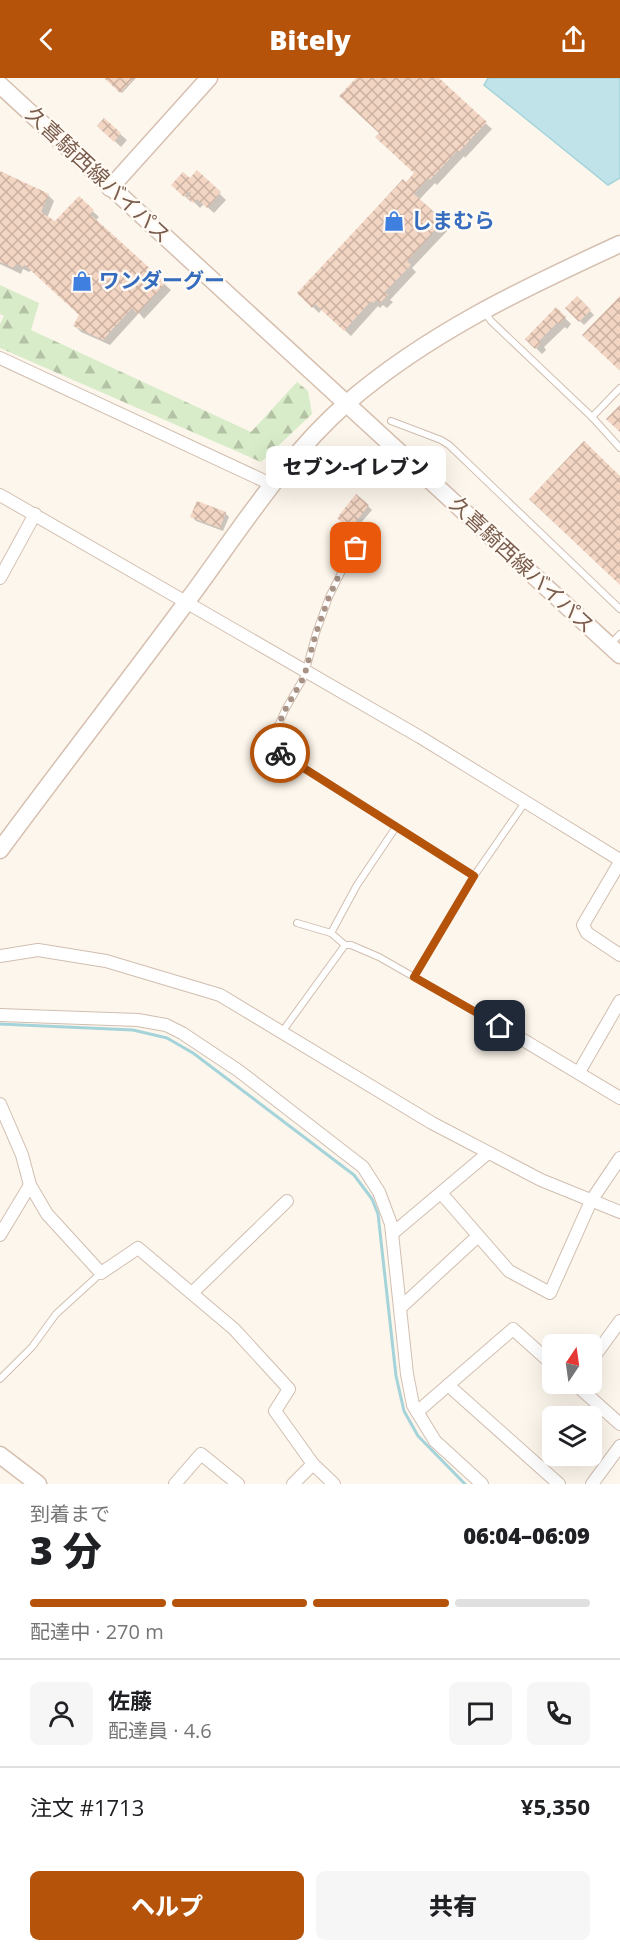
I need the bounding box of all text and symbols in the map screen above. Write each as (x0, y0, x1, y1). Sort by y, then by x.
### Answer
text: Bitely (269, 21, 351, 58)
icon: back (30, 23, 63, 56)
icon: share (557, 23, 590, 56)
street label: 久喜騎西線バイパス (20, 100, 177, 249)
place label: しまむら (411, 206, 495, 234)
shop icon: しまむら (382, 209, 406, 233)
place label: ワンダーグー (99, 266, 225, 294)
shop icon: ワンダーグー (70, 269, 94, 293)
callout: セブン-イレブン (266, 446, 446, 488)
text: セブン-イレブン (283, 453, 429, 480)
street label: 久喜騎西線バイパス (444, 490, 601, 639)
pin (330, 522, 381, 573)
icon: bag (339, 531, 372, 564)
courier (250, 723, 310, 783)
icon: bike (264, 737, 297, 770)
pin (474, 1000, 525, 1051)
icon: home (483, 1009, 516, 1042)
north arrow (542, 1334, 602, 1394)
map controls (542, 1334, 602, 1466)
button: layers (542, 1406, 602, 1466)
text: 到着まで (30, 1500, 110, 1527)
text: 06:04–06:09 (463, 1520, 590, 1550)
text: 3 分 (30, 1523, 102, 1576)
text: 配達中 · 270 m (30, 1618, 164, 1645)
button: person (30, 1682, 93, 1745)
button: chat (449, 1682, 512, 1745)
button: phone (527, 1682, 590, 1745)
text: 佐藤 (108, 1685, 152, 1715)
text: 配達員 · 4.6 (108, 1717, 212, 1744)
text: ¥5,350 (521, 1791, 590, 1821)
text: 注文 #1713 (30, 1792, 144, 1822)
button: ヘルプ (30, 1871, 304, 1940)
button: 共有 (316, 1871, 590, 1940)

